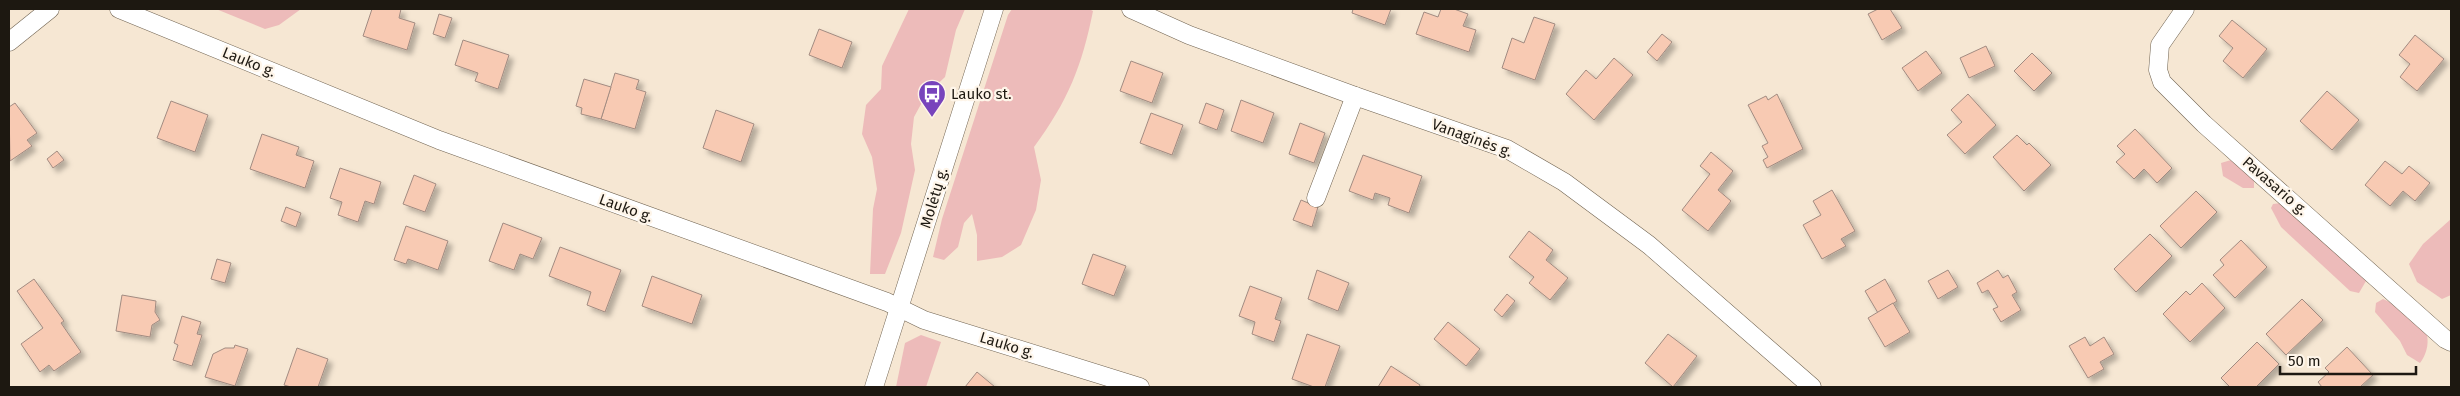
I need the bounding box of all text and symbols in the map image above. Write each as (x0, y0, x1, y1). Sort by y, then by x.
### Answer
street label: Lauko g. (220, 43, 278, 81)
bus stop icon: Lauko st. (917, 79, 947, 118)
place label: Lauko st. (951, 85, 1012, 103)
street label: Vanaginės g. (1429, 115, 1515, 161)
street label: Pavasario g. (2239, 153, 2311, 219)
street label: Molėtų g. (916, 166, 952, 230)
street label: Lauko g. (597, 190, 655, 226)
street label: Lauko g. (978, 328, 1036, 362)
scale bar (2280, 344, 2416, 376)
text: 50 m (2288, 352, 2321, 370)

